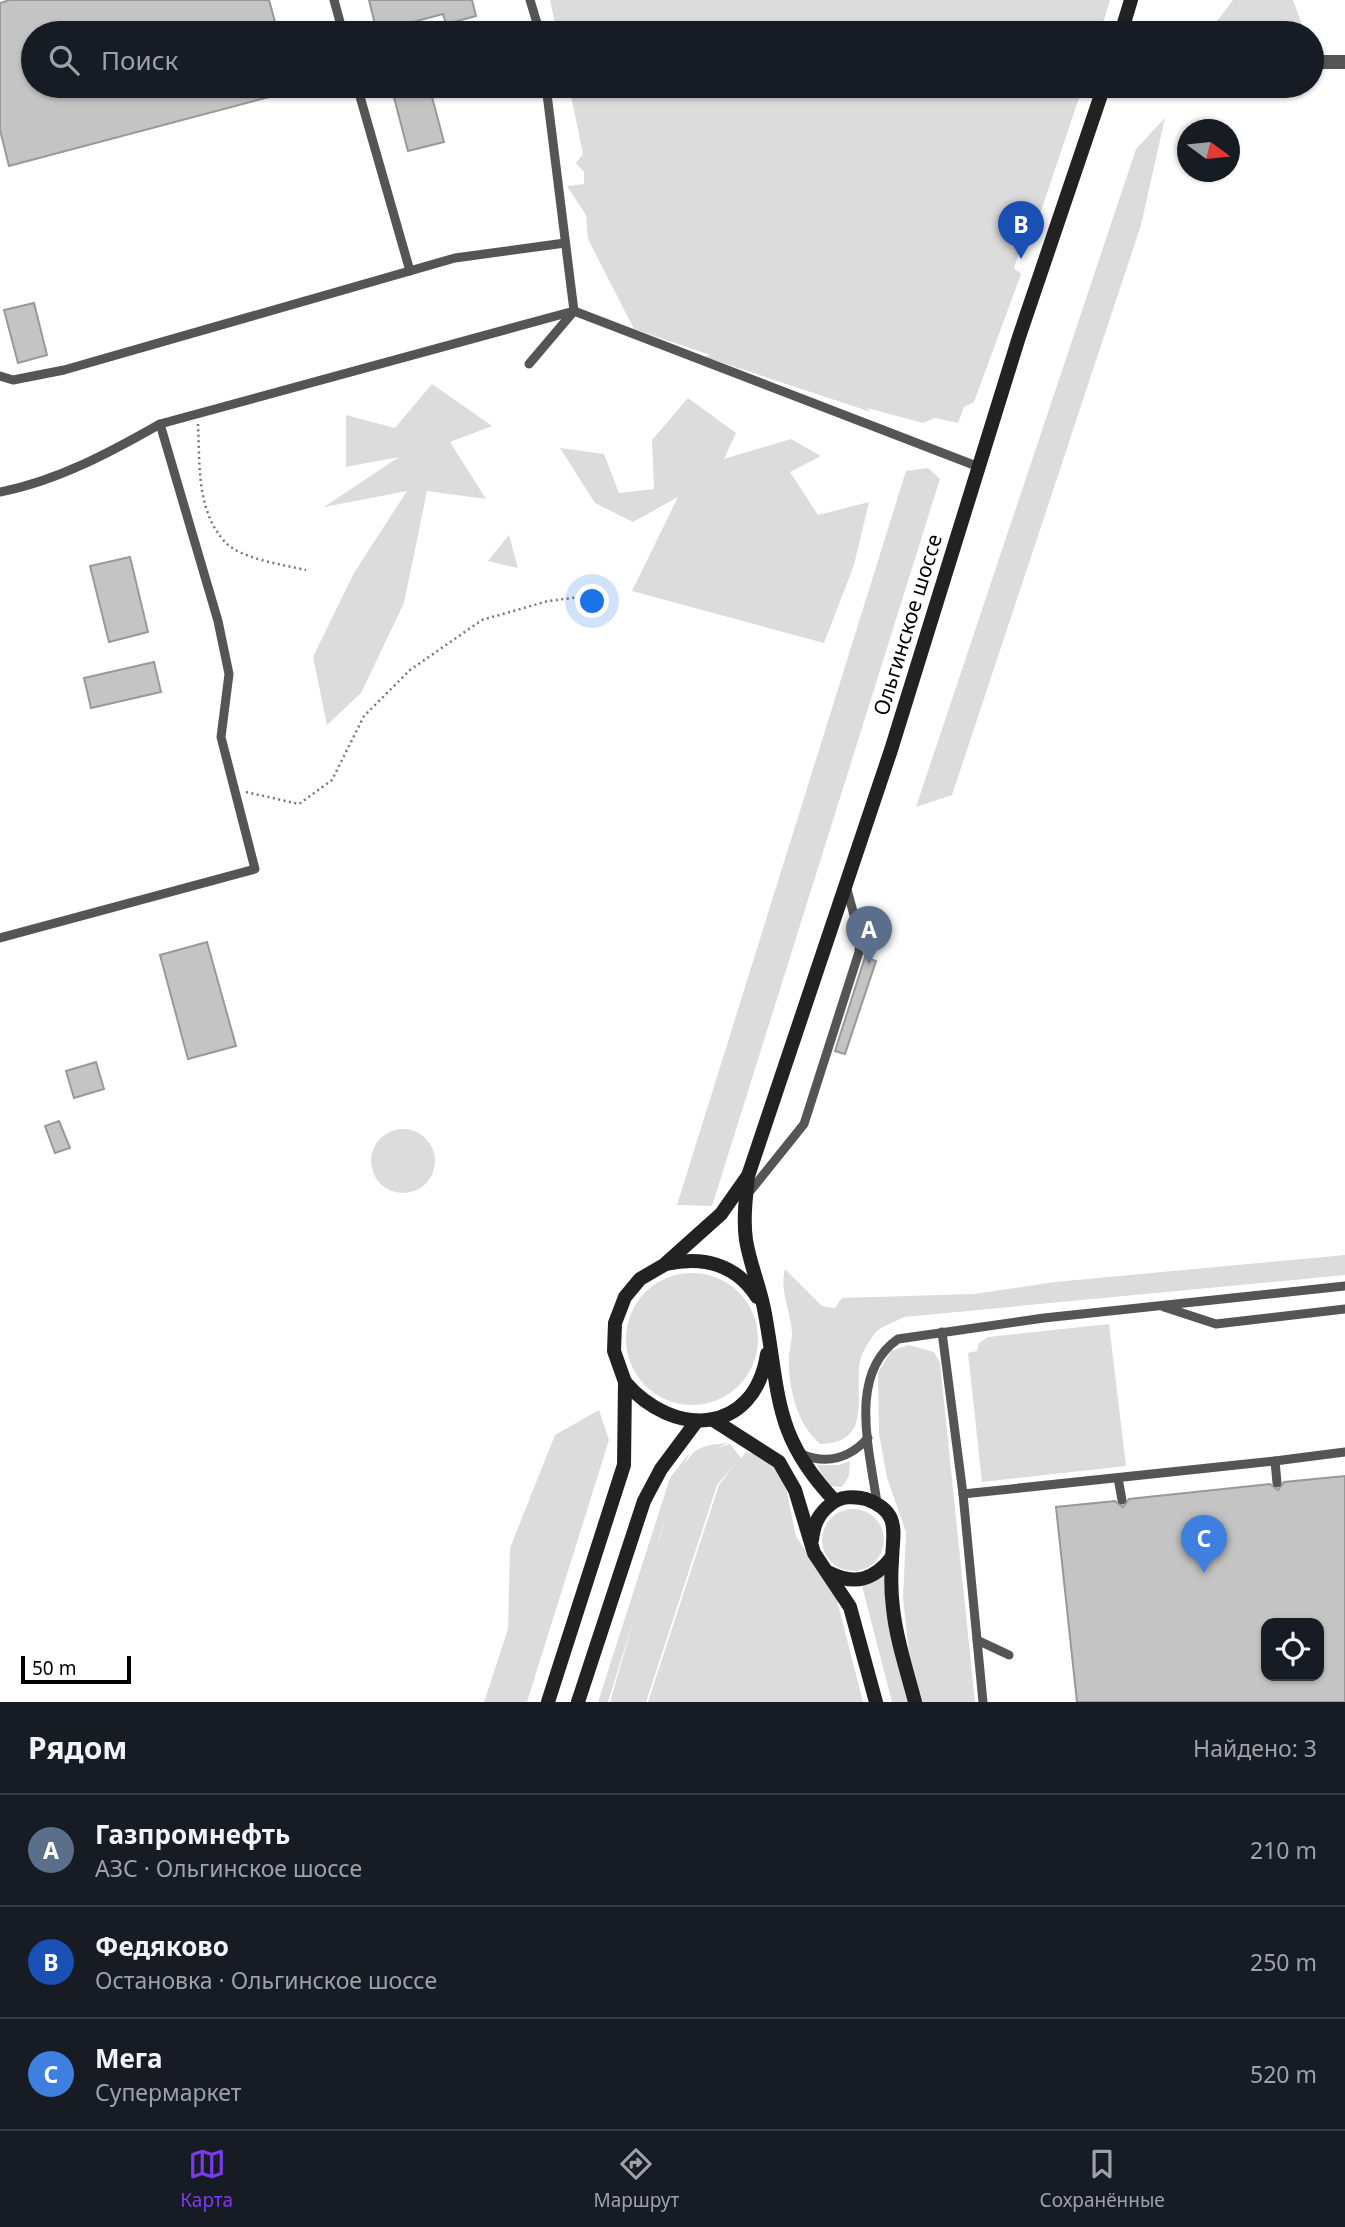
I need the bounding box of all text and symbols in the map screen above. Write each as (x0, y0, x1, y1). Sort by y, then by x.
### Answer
search box (21, 21, 1324, 98)
icon: search (45, 41, 83, 79)
text: Поиск (101, 42, 178, 78)
north arrow (1177, 119, 1240, 182)
pin: B (998, 201, 1044, 259)
street label: Ольгинское шоссе (866, 531, 948, 719)
your location (575, 584, 609, 618)
pin: A (846, 906, 892, 964)
pin: C (1181, 1515, 1227, 1573)
map controls (1261, 1618, 1324, 1681)
button: locate (1261, 1618, 1324, 1681)
scale bar (21, 1653, 131, 1685)
text: 50 m (32, 1655, 76, 1681)
text: Рядом (28, 1727, 127, 1768)
text: Найдено: 3 (1193, 1732, 1317, 1764)
text: Газпромнефть (95, 1816, 290, 1852)
text: A (43, 1834, 59, 1866)
text: 210 m (1250, 1834, 1317, 1866)
text: АЗС · Ольгинское шоссе (95, 1852, 362, 1884)
text: Федяково (95, 1928, 229, 1964)
text: B (43, 1946, 59, 1978)
text: 250 m (1250, 1946, 1317, 1978)
text: Остановка · Ольгинское шоссе (95, 1964, 437, 1996)
text: Мега (95, 2040, 163, 2076)
text: C (44, 2058, 58, 2090)
text: 520 m (1250, 2058, 1317, 2090)
text: Супермаркет (95, 2076, 241, 2108)
tab: Карта (180, 2145, 233, 2213)
tab: Маршрут (593, 2145, 679, 2213)
tab: Сохранённые (1040, 2145, 1165, 2213)

